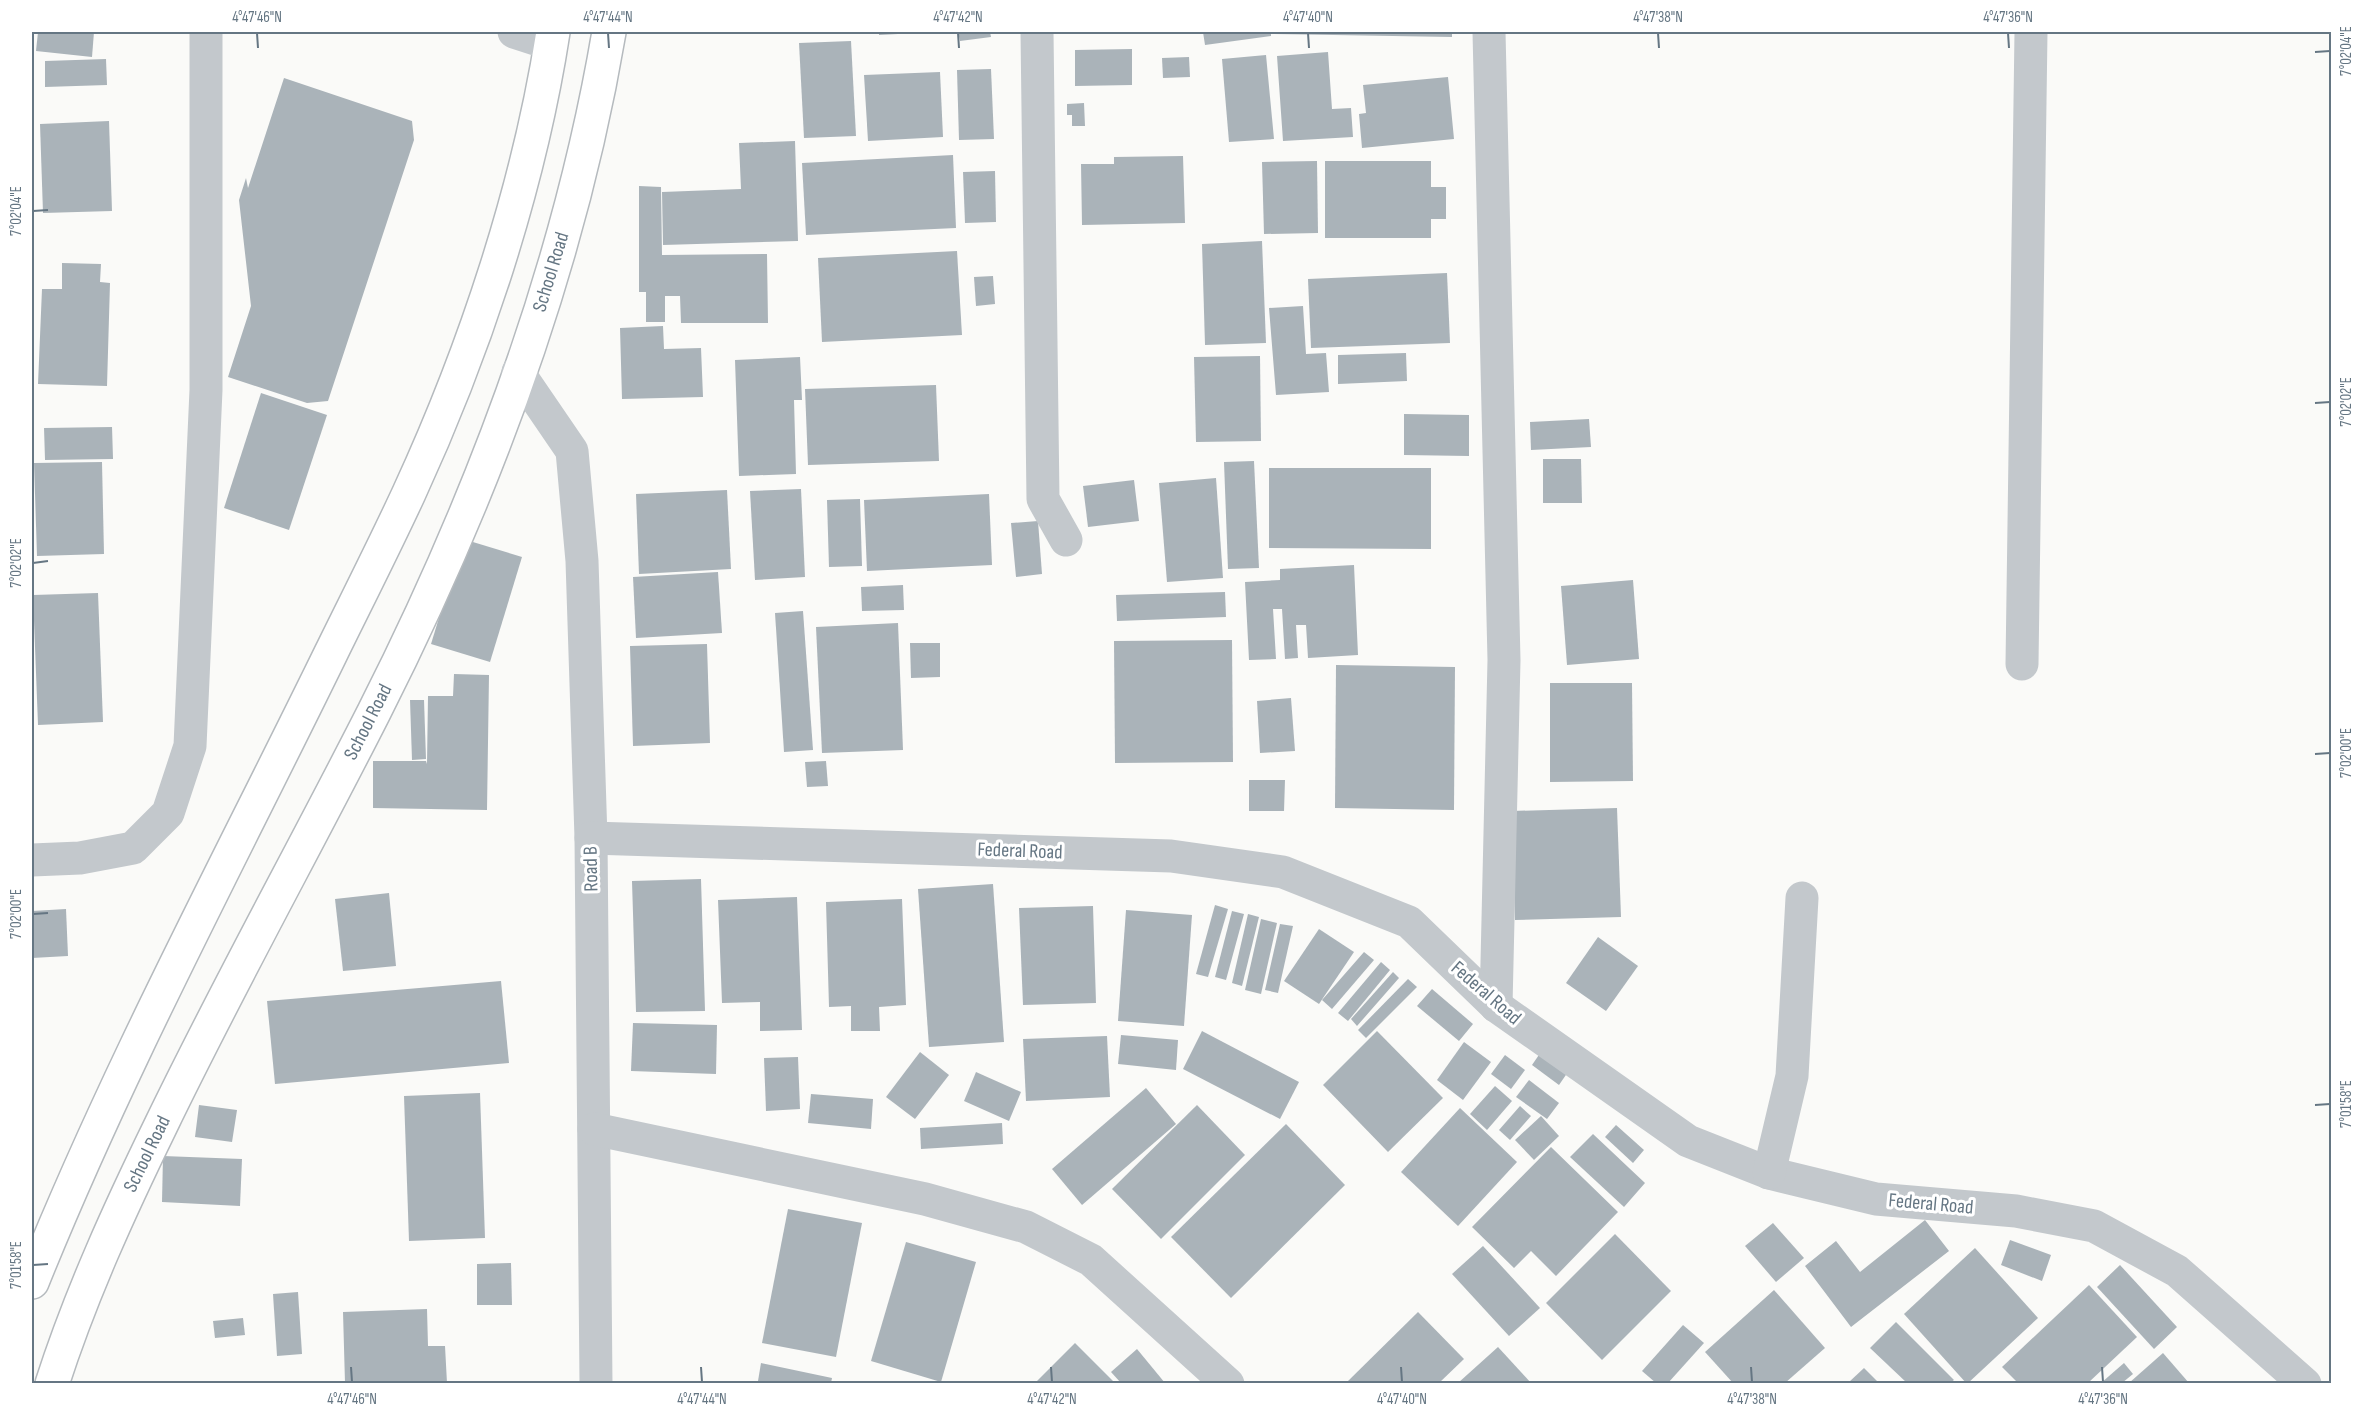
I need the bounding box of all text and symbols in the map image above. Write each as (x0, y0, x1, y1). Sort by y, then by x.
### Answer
text: 4°47'46"N (232, 8, 282, 27)
text: 4°47'44"N (583, 8, 633, 27)
text: 4°47'42"N (933, 8, 983, 27)
text: 4°47'40"N (1283, 8, 1333, 27)
text: 4°47'38"N (1633, 8, 1683, 27)
text: 4°47'36"N (1983, 8, 2033, 27)
text: 7°02'04"E (2337, 26, 2356, 76)
text: 7°02'04"E (7, 186, 26, 236)
street label: School Road (528, 229, 574, 315)
text: 7°02'02"E (2337, 377, 2356, 427)
text: 7°02'02"E (7, 538, 26, 588)
street label: School Road (339, 680, 397, 764)
text: 7°02'00"E (2337, 728, 2356, 778)
street label: Federal Road (977, 838, 1063, 864)
street label: Road B (579, 846, 603, 892)
text: 7°02'00"E (7, 889, 26, 939)
street label: Federal Road (1446, 956, 1526, 1030)
text: 7°01'58"E (2337, 1080, 2356, 1128)
street label: School Road (118, 1112, 176, 1196)
street label: Federal Road (1888, 1188, 1974, 1220)
text: 7°01'58"E (7, 1241, 26, 1289)
text: 4°47'46"N (327, 1390, 377, 1409)
text: 4°47'44"N (677, 1390, 727, 1409)
text: 4°47'42"N (1027, 1390, 1077, 1409)
text: 4°47'40"N (1377, 1390, 1427, 1409)
text: 4°47'38"N (1727, 1390, 1777, 1409)
text: 4°47'36"N (2078, 1390, 2128, 1409)

